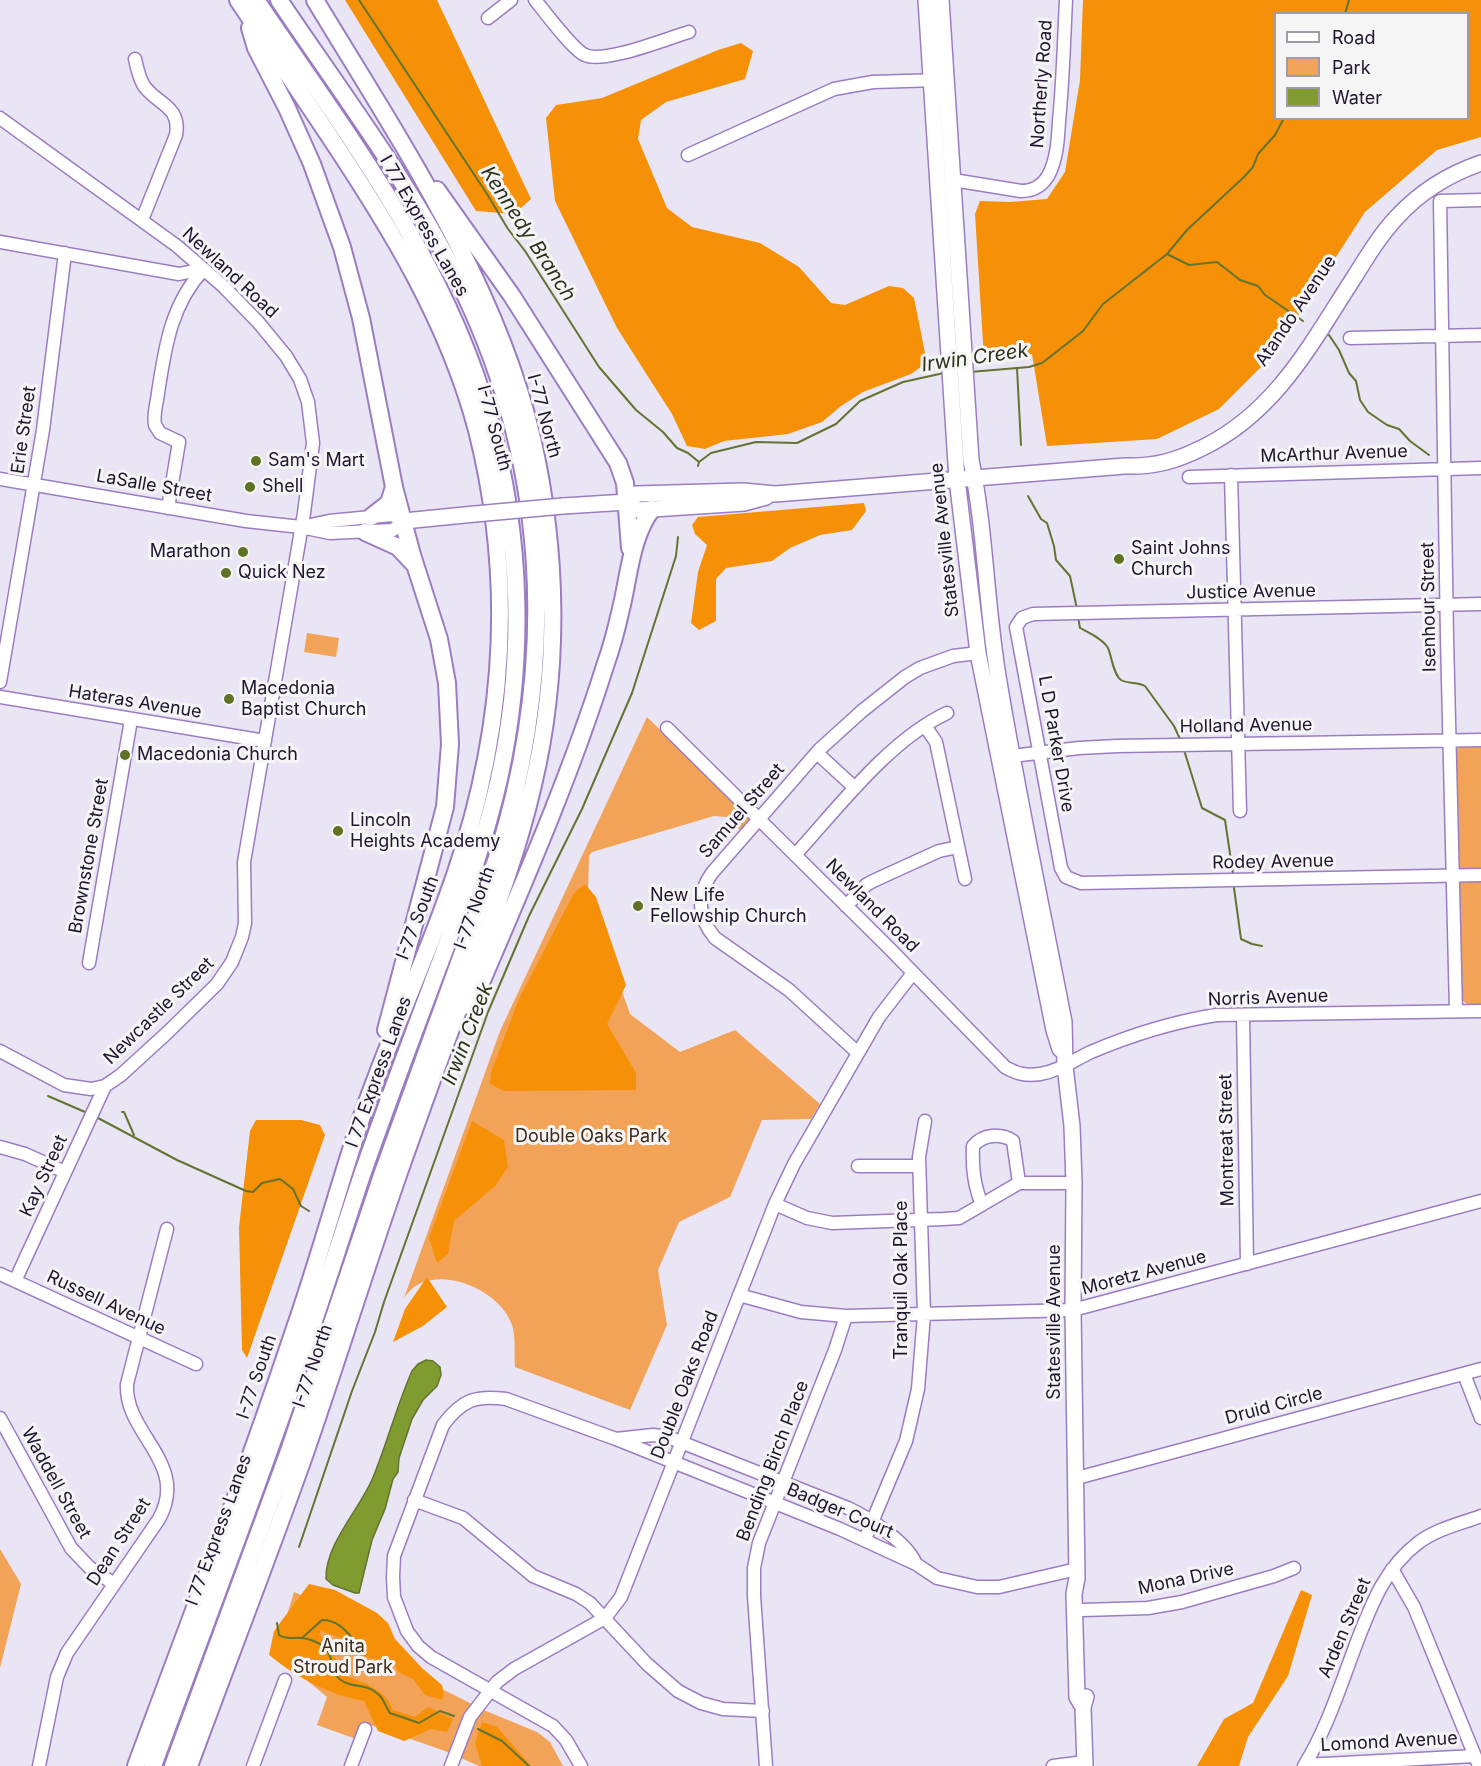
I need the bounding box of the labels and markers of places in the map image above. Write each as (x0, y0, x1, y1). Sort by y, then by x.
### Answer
place label: Sam's Mart (268, 450, 365, 472)
marker: Sam's Mart (249, 454, 263, 468)
place label: Shell (262, 476, 303, 498)
marker: Shell (243, 480, 257, 494)
place label: Saint Johns Church (1131, 538, 1230, 580)
place label: Marathon (150, 541, 231, 563)
marker: Marathon (236, 545, 250, 559)
marker: Saint Johns Church (1112, 552, 1126, 566)
place label: Quick Nez (238, 562, 326, 584)
marker: Quick Nez (219, 566, 233, 580)
place label: Macedonia Baptist Church (241, 678, 366, 720)
marker: Macedonia Baptist Church (222, 692, 236, 706)
place label: Macedonia Church (137, 744, 298, 766)
marker: Macedonia Church (118, 748, 132, 762)
place label: Lincoln Heights Academy (350, 810, 500, 852)
marker: Lincoln Heights Academy (331, 824, 345, 838)
place label: New Life Fellowship Church (650, 885, 807, 928)
marker: New Life Fellowship Church (631, 899, 645, 913)

